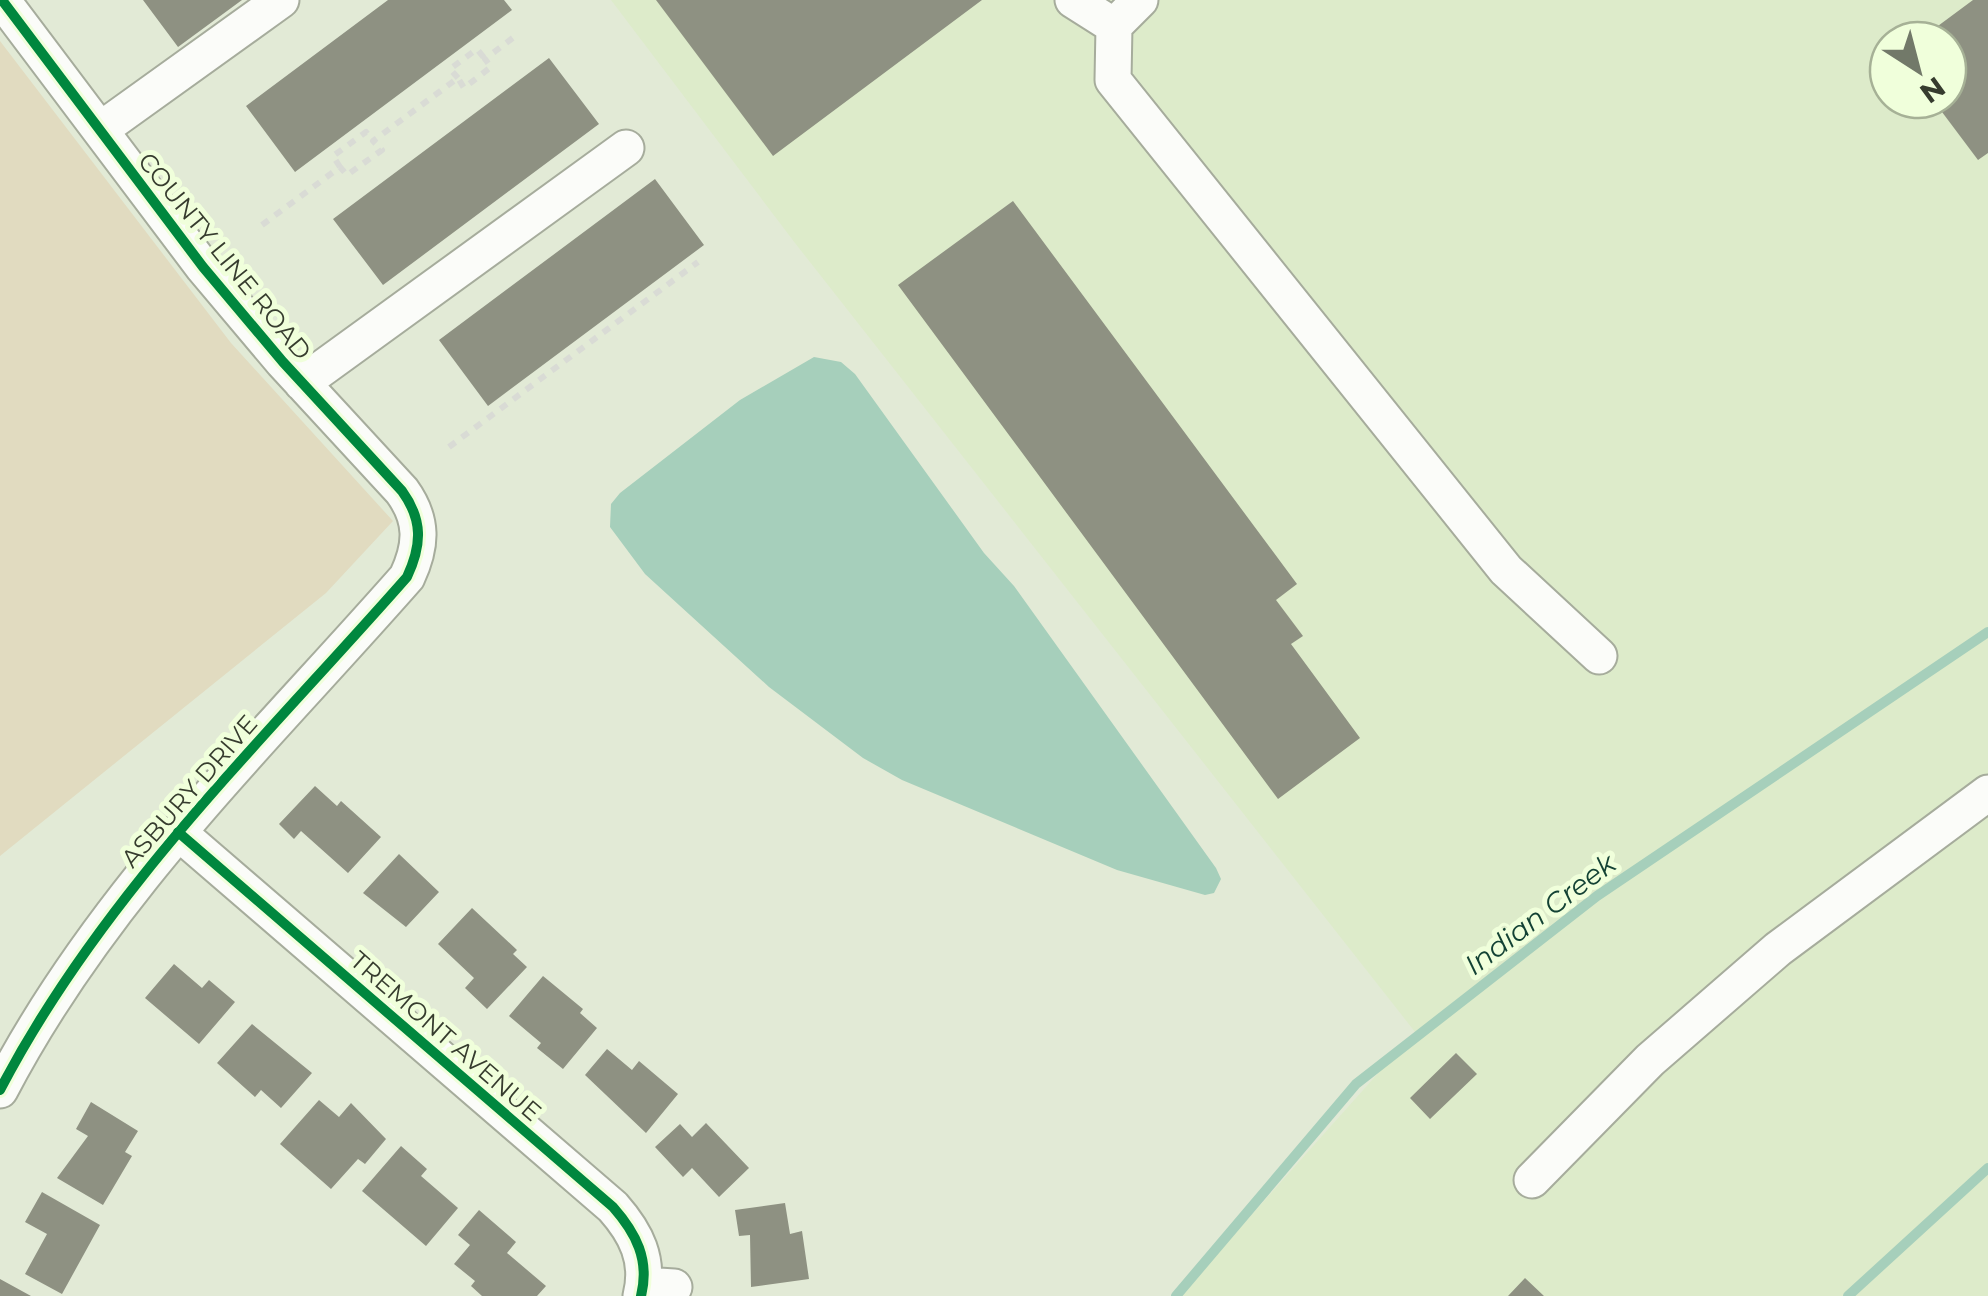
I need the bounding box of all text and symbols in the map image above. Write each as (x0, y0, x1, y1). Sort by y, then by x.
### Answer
north arrow (1868, 20, 1968, 120)
text: N (1914, 70, 1952, 111)
street label: COUNTY LINE ROAD (132, 146, 318, 366)
street label: ASBURY DRIVE (115, 709, 263, 873)
water label: Indian Creek (1458, 845, 1623, 982)
street label: TREMONT AVENUE (344, 945, 548, 1127)

